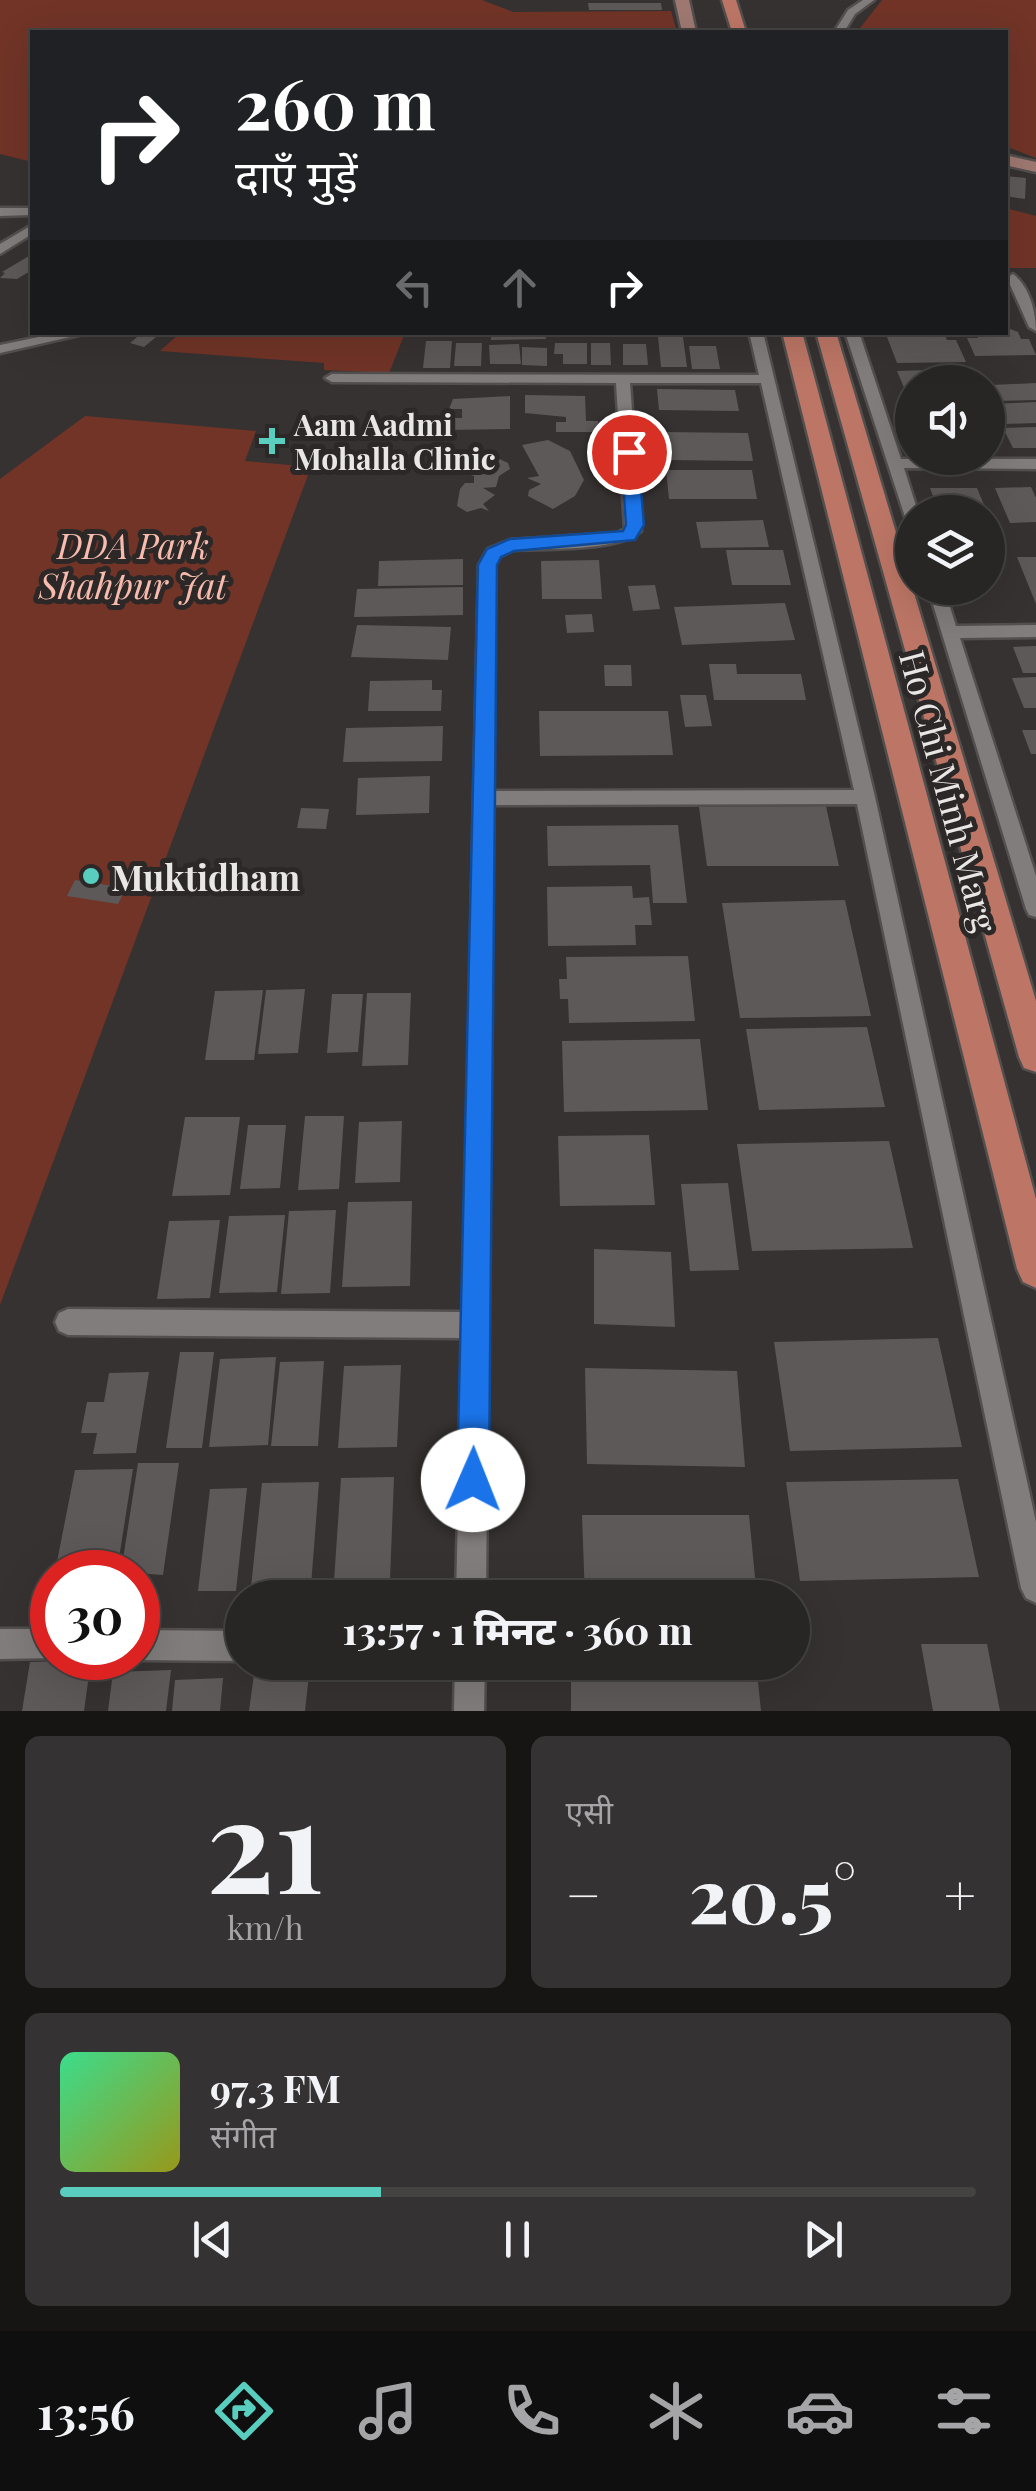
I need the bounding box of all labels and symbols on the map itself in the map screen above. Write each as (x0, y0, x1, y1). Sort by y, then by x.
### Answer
place label: Aam Aadmi Mohalla Clinic (293, 404, 496, 478)
pin (587, 410, 672, 495)
marker: Aam Aadmi Mohalla Clinic (259, 428, 285, 454)
park label: DDA Park Shahpur Jat (38, 521, 230, 608)
street label: Ho Chi Minh Marg (890, 645, 1010, 938)
place label: Muktidham (111, 853, 300, 900)
marker: Muktidham (80, 865, 102, 887)
position arrow (421, 1428, 525, 1532)
speed limit sign: 30 (30, 1550, 160, 1680)

